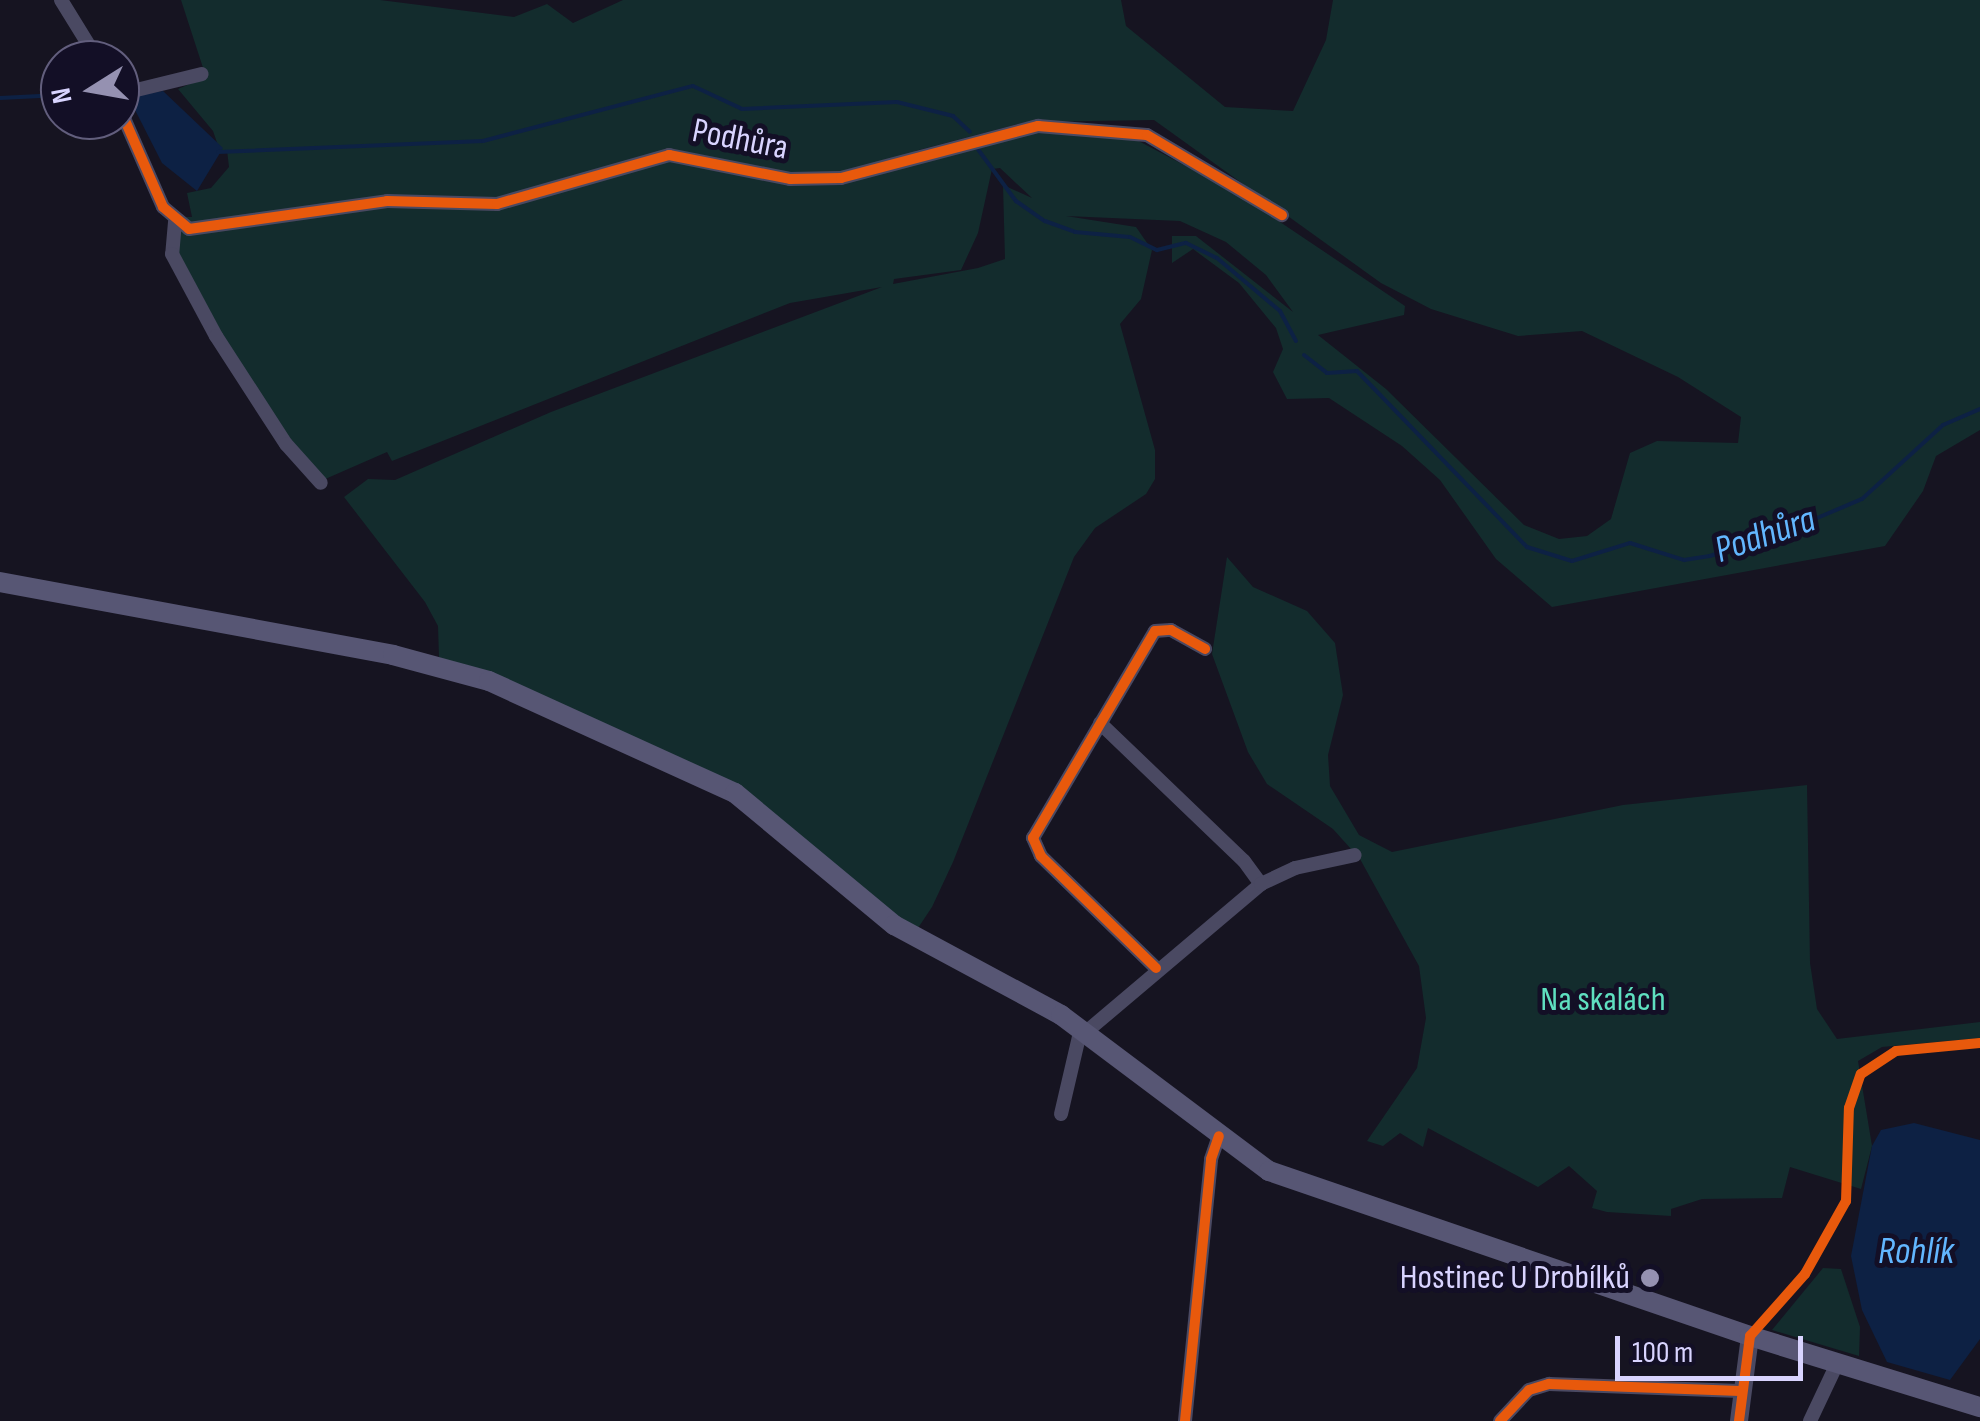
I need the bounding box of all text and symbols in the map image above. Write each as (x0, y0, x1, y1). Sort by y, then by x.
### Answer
north arrow (40, 40, 140, 140)
text: N (44, 85, 80, 106)
street label: Podhůra (689, 110, 791, 170)
water label: Podhůra (1709, 497, 1821, 573)
park label: Na skalách (1540, 979, 1666, 1021)
water label: Rohlík (1878, 1229, 1954, 1275)
place label: Hostinec U Drobílků (1400, 1257, 1630, 1299)
marker: Hostinec U Drobílků (1639, 1267, 1661, 1289)
scale bar (1620, 1316, 1808, 1378)
text: 100 m (1632, 1335, 1693, 1371)

